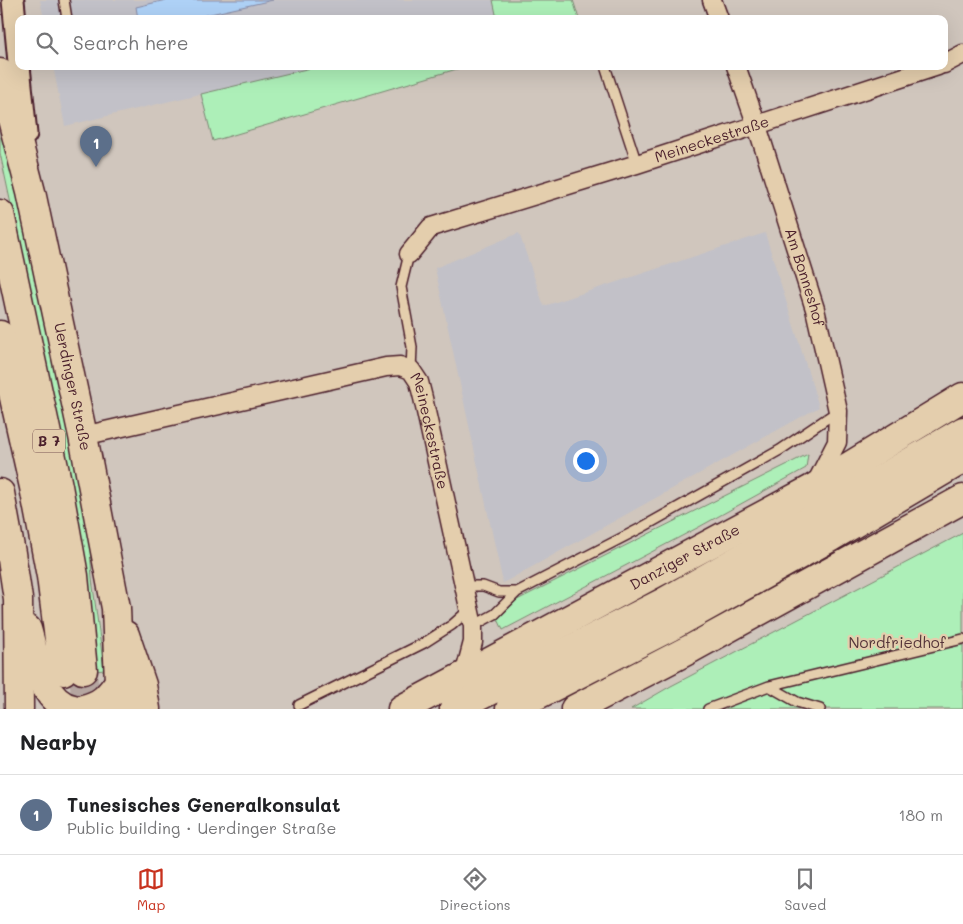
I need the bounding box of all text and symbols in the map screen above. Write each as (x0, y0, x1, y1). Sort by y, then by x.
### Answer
search box (15, 15, 948, 70)
icon: search (33, 29, 61, 57)
text: Search here (73, 30, 189, 55)
street label: Meineckestraße (652, 111, 771, 167)
pin: 1 (80, 126, 112, 167)
street label: Am Bonneshof (781, 225, 830, 329)
street label: Uerdinger Straße (50, 321, 97, 452)
street label: Meineckestraße (406, 368, 454, 491)
road number: B 7 (33, 430, 65, 452)
your location (573, 448, 599, 474)
street label: Danziger Straße (626, 519, 743, 594)
park label: Nordfriedhof (849, 632, 947, 652)
text: Nearby (20, 728, 97, 755)
text: Tunesisches Generalkonsulat (67, 792, 340, 817)
text: 1 (32, 804, 40, 825)
text: 180 m (898, 804, 943, 825)
text: Public building · Uerdinger Straße (67, 817, 336, 838)
tab: Map (137, 865, 165, 914)
tab: Directions (439, 865, 511, 914)
tab: Saved (784, 865, 826, 914)

